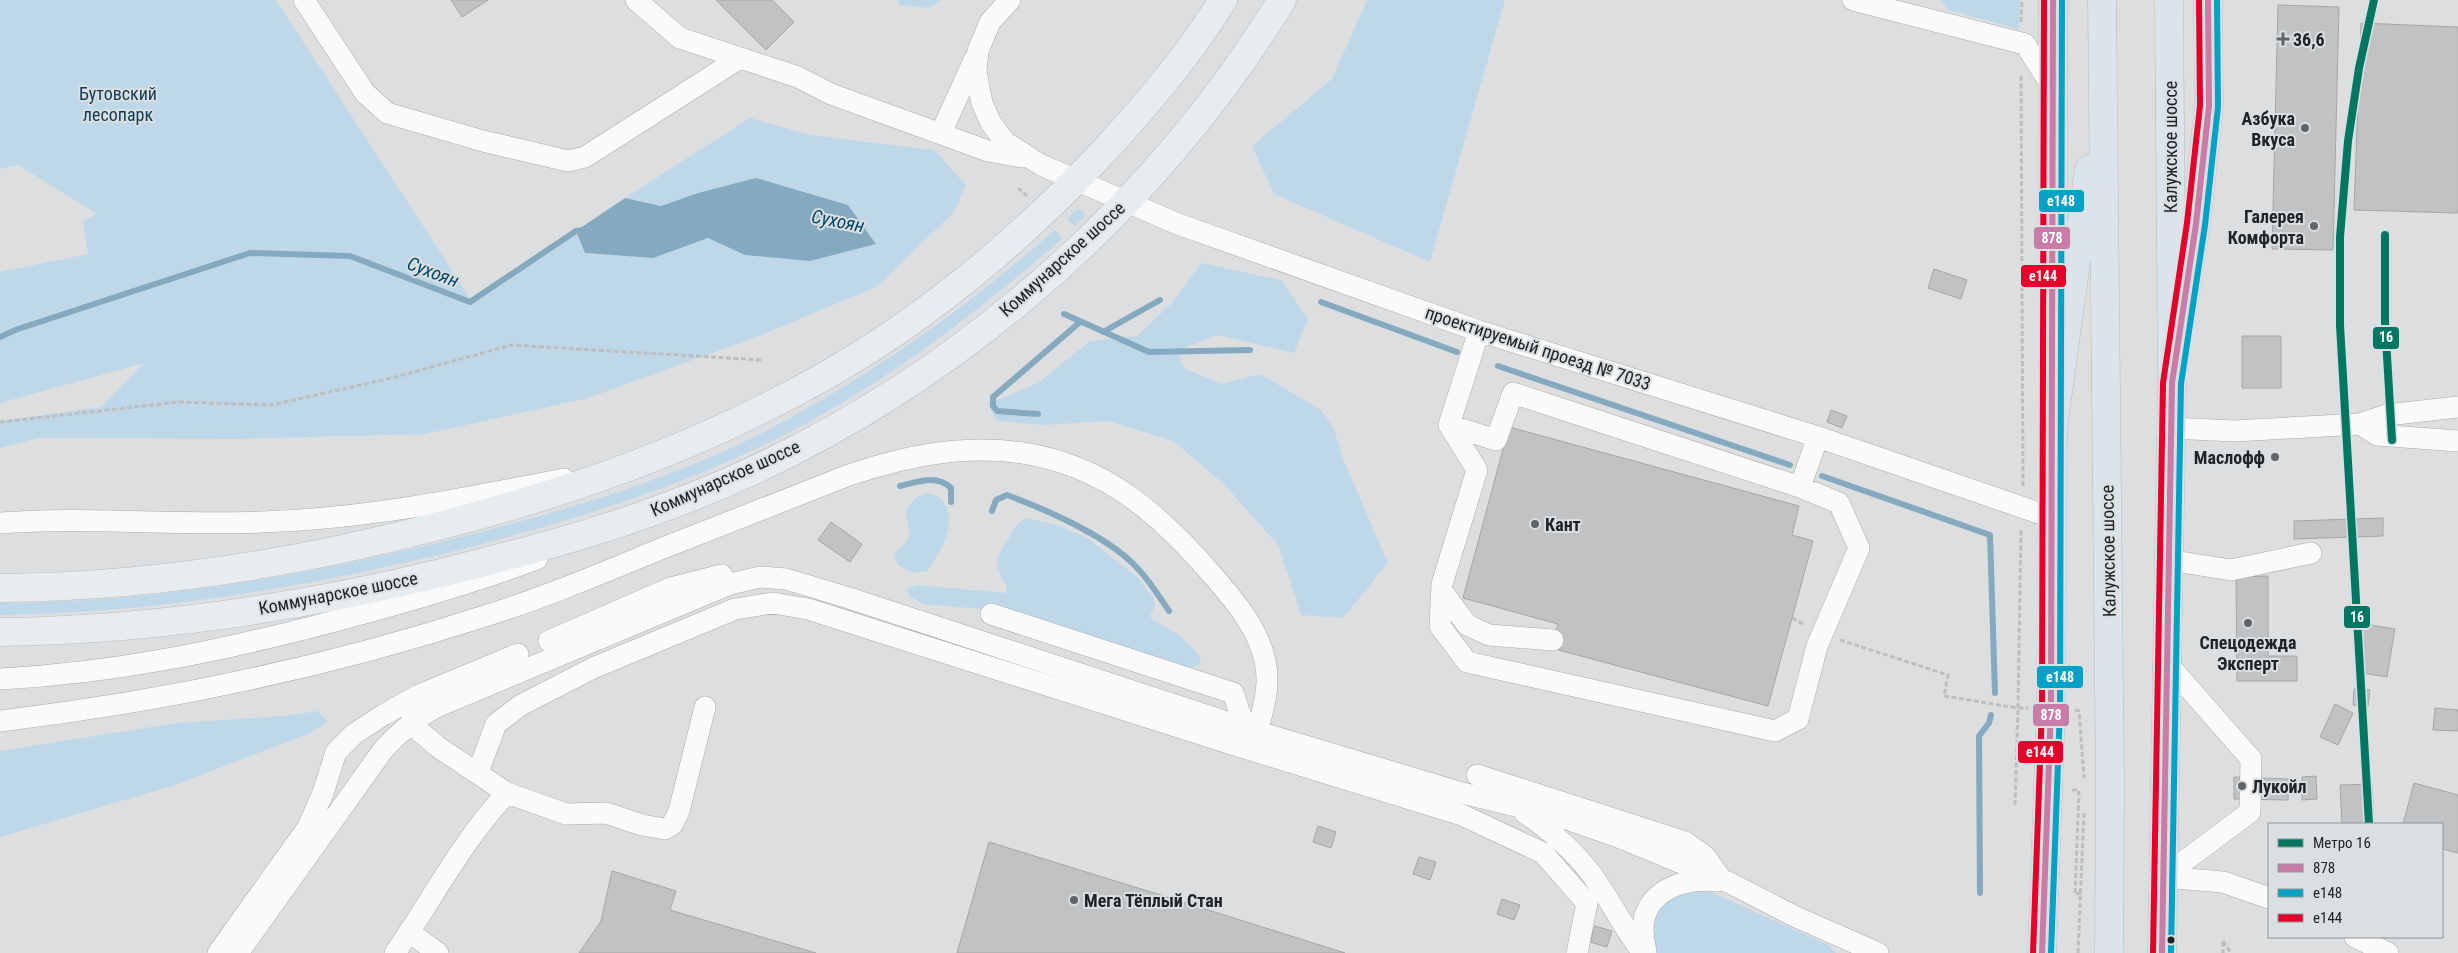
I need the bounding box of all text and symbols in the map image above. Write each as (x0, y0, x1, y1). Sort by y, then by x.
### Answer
place label: 36,6 (2293, 29, 2325, 50)
marker: 36,6 (2277, 33, 2289, 45)
street label: Калужское шоссе (2160, 81, 2181, 213)
park label: Бутовский лесопарк (79, 83, 157, 125)
place label: Азбука Вкуса (2242, 108, 2295, 150)
marker: Азбука Вкуса (2299, 122, 2311, 134)
line badge: е148 (2038, 189, 2085, 213)
text: е148 (2047, 193, 2075, 209)
street label: Коммунарское шоссе (995, 197, 1129, 321)
water label: Сухоян (810, 205, 866, 237)
place label: Галерея Комфорта (2228, 206, 2304, 248)
marker: Галерея Комфорта (2308, 220, 2320, 232)
line badge: 878 (2033, 226, 2071, 250)
text: 878 (2041, 230, 2063, 246)
water label: Сухоян (404, 252, 462, 292)
line badge: е144 (2020, 264, 2067, 288)
text: е144 (2029, 268, 2057, 284)
street label: проектируемый проезд № 7033 (1423, 302, 1653, 394)
line badge: 16 (2372, 326, 2400, 350)
text: 16 (2379, 329, 2393, 345)
street label: Коммунарское шоссе (647, 436, 803, 520)
place label: Маслофф (2194, 447, 2265, 468)
marker: Маслофф (2269, 451, 2281, 463)
street label: Калужское шоссе (2096, 485, 2120, 617)
place label: Кант (1545, 514, 1581, 535)
marker: Кант (1529, 518, 1541, 530)
street label: Коммунарское шоссе (257, 567, 419, 619)
line badge: 16 (2343, 605, 2371, 629)
text: 16 (2350, 609, 2364, 625)
marker: Спецодежда Эксперт (2242, 617, 2254, 629)
place label: Спецодежда Эксперт (2200, 632, 2296, 674)
line badge: е148 (2036, 665, 2084, 689)
text: е148 (2046, 669, 2074, 685)
line badge: 878 (2032, 703, 2070, 727)
text: 878 (2040, 707, 2062, 723)
line badge: е144 (2017, 740, 2064, 764)
text: е144 (2026, 744, 2054, 760)
place label: Лукойл (2252, 776, 2307, 797)
marker: Лукойл (2236, 780, 2248, 792)
legend (2268, 823, 2443, 938)
text: Метро 16 (2313, 834, 2371, 852)
text: 878 (2313, 859, 2335, 877)
text: е148 (2313, 884, 2342, 902)
place label: Мега Тёплый Cтан (1084, 890, 1223, 911)
marker: Мега Тёплый Cтан (1068, 894, 1080, 906)
text: е144 (2313, 909, 2342, 927)
unlabelled marker (2166, 935, 2176, 945)

